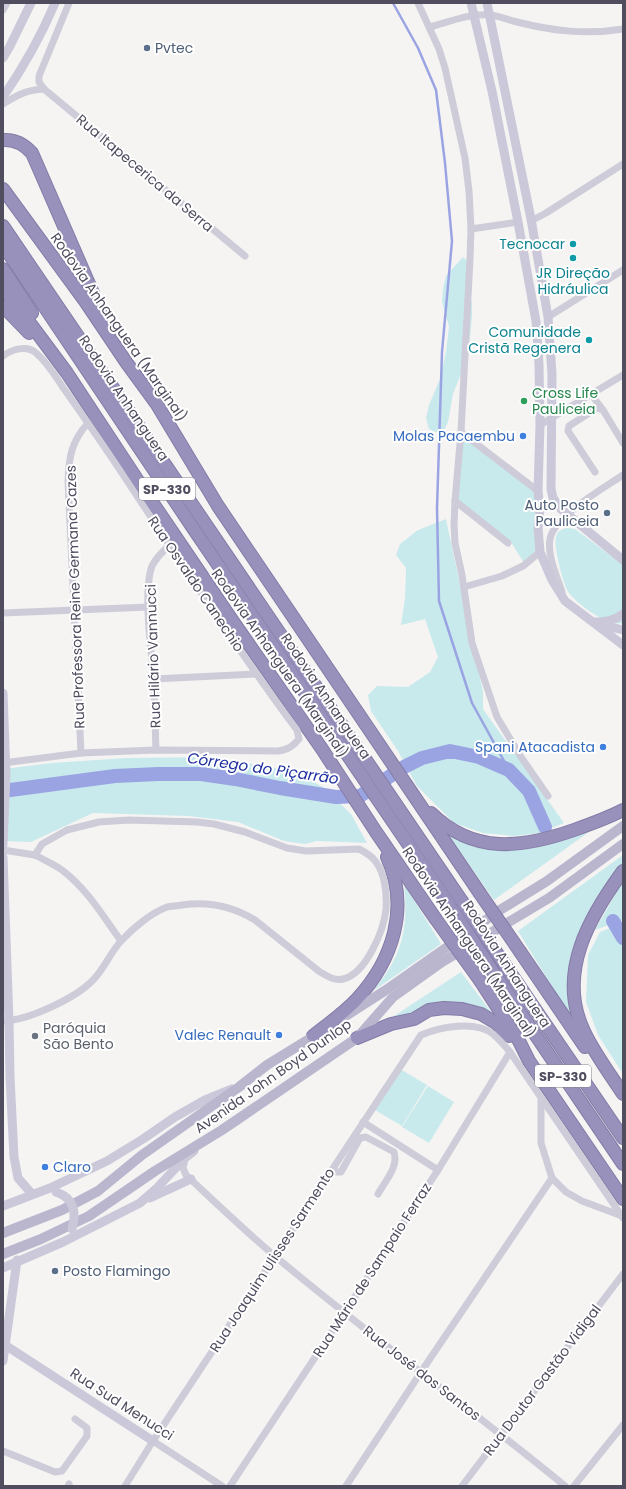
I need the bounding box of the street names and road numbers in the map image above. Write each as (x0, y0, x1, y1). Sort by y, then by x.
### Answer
street label: Rua Itapecerica da Serra (72, 109, 218, 237)
street label: Rodovia Anhanguera (Marginal) (47, 230, 191, 424)
street label: Rodovia Anhanguera (76, 332, 172, 464)
street label: Rua Professora Reine Germana Cazes (60, 465, 90, 729)
road number: SP-330 (139, 478, 195, 500)
street label: Rua Osvaldo Canechio (143, 512, 249, 656)
street label: Rodovia Anhanguera (Marginal) (208, 566, 352, 760)
street label: Rua Hilário Vannucci (140, 584, 166, 728)
street label: Rodovia Anhanguera (278, 630, 374, 762)
street label: Rodovia Anhanguera (Marginal) (399, 844, 539, 1040)
street label: Rodovia Anhanguera (460, 897, 554, 1031)
street label: Avenida John Boyd Dunlop (191, 1014, 355, 1138)
road number: SP-330 (535, 1065, 591, 1087)
street label: Rua Joaquim Ulisses Sarmento (205, 1164, 339, 1356)
street label: Rua Mário de Sampaio Ferraz (308, 1179, 436, 1361)
street label: Rua Doutor Gastão Vidigal (478, 1300, 606, 1460)
street label: Rua José dos Santos (359, 1321, 485, 1425)
street label: Rua Sud Menucci (66, 1363, 178, 1445)

